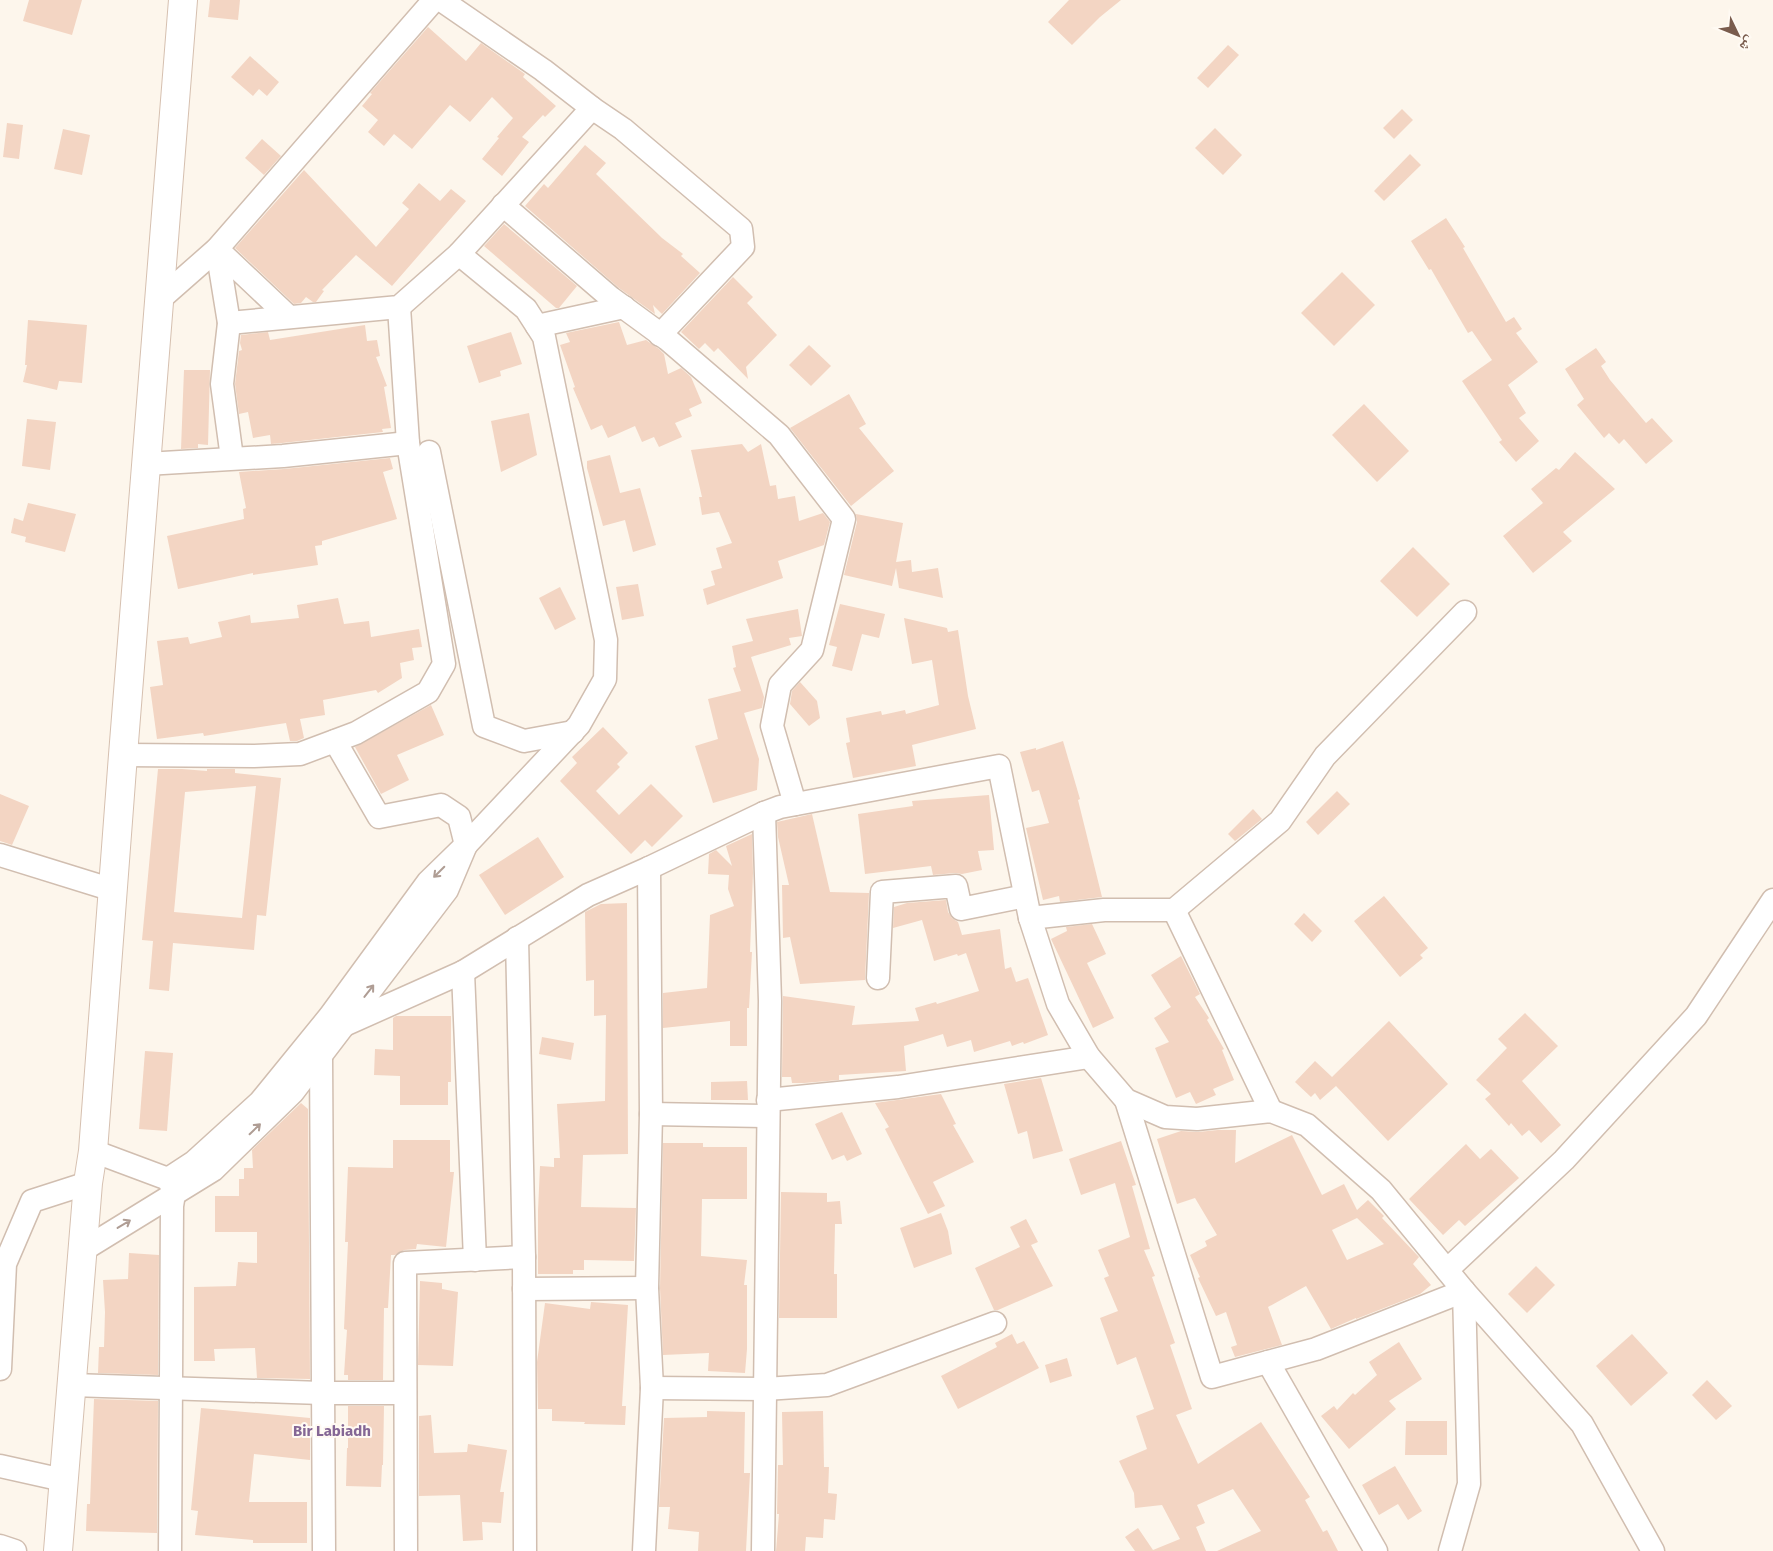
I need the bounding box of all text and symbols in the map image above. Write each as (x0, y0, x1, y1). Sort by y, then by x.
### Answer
north arrow (1713, 10, 1763, 60)
text: ش (1736, 32, 1758, 55)
one-way arrow (432, 866, 445, 878)
one-way arrow (364, 984, 374, 998)
one-way arrow (249, 1123, 261, 1135)
one-way arrow (117, 1219, 131, 1229)
district label: Bir Labiadh (293, 1422, 371, 1440)

